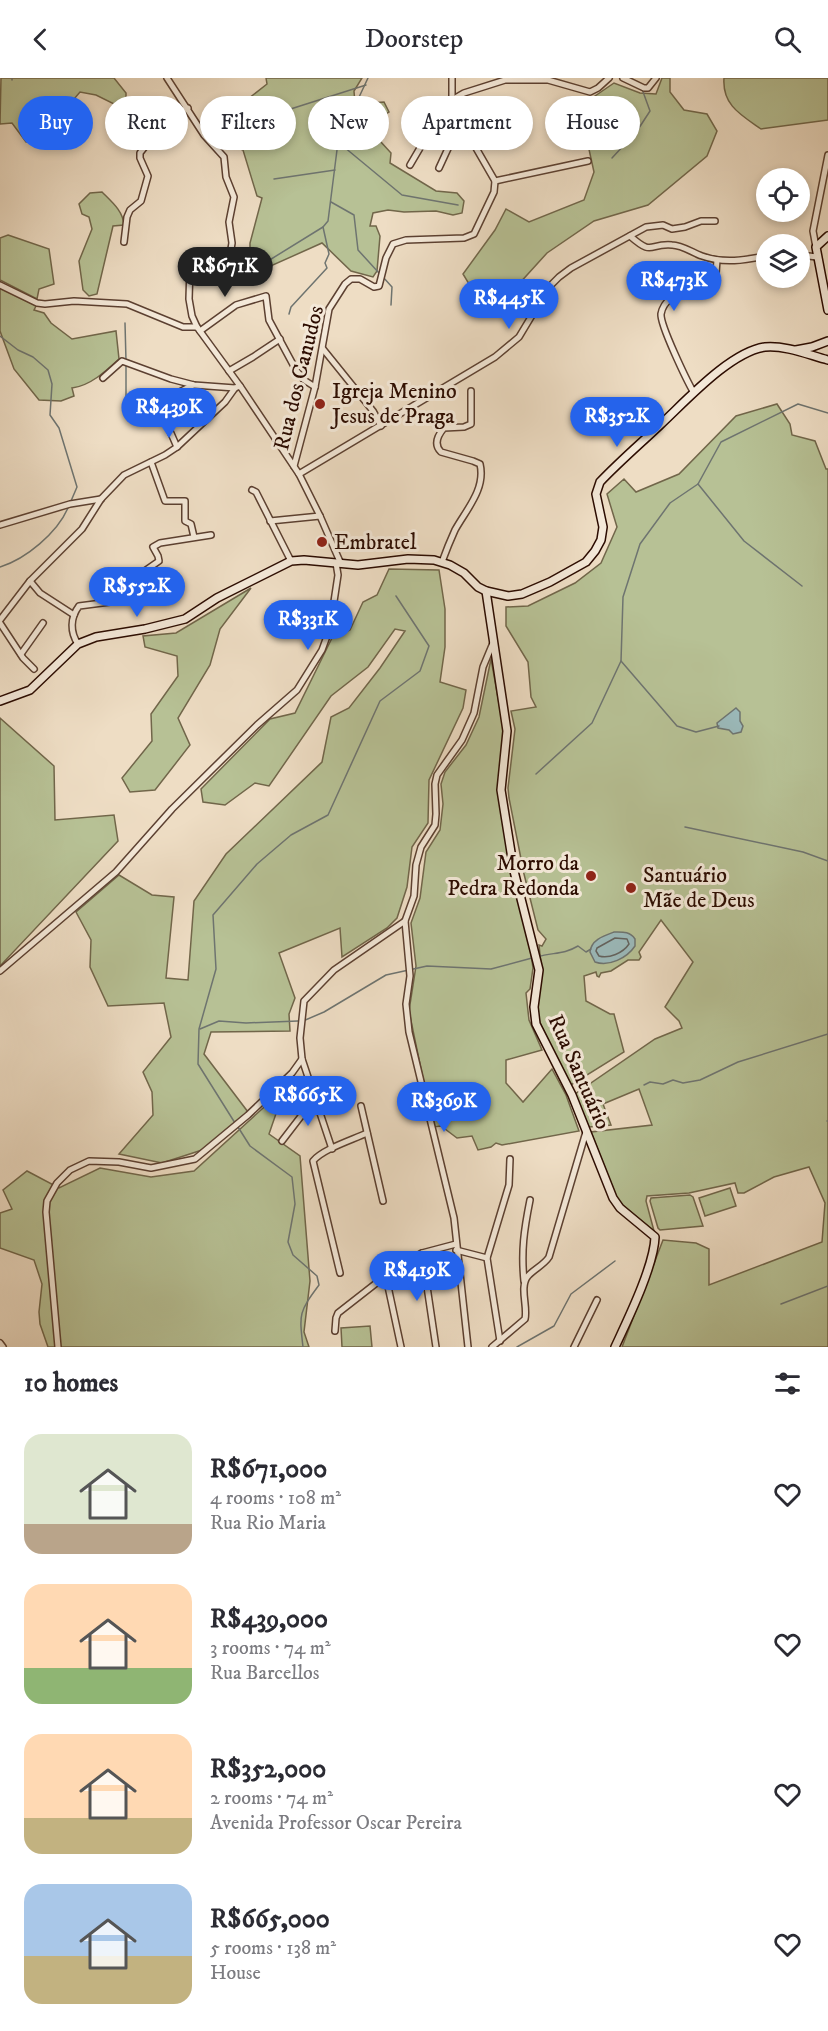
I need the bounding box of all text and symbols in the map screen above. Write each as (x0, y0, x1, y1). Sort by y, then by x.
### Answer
text: Doorstep (365, 22, 463, 56)
icon: back (24, 23, 57, 56)
icon: search (771, 23, 804, 56)
chip: Buy (18, 96, 93, 150)
chip: Rent (105, 96, 188, 150)
chip: Filters (200, 96, 296, 150)
chip: New (308, 96, 389, 150)
chip: Apartment (401, 96, 533, 150)
chip: House (545, 96, 640, 150)
map controls (756, 168, 810, 288)
button: locate (756, 168, 810, 222)
button: layers (756, 234, 810, 288)
pin: R$671K (176, 247, 274, 298)
text: R$671K (192, 254, 258, 279)
pin: R$473K (625, 261, 723, 312)
text: R$473K (640, 268, 708, 293)
pin: R$445K (460, 279, 558, 330)
text: R$445K (473, 286, 545, 311)
street label: Rua dos Canudos (268, 303, 330, 453)
place label: Igreja Menino Jesus de Praga (330, 378, 457, 430)
pin: R$439K (120, 388, 218, 439)
text: R$439K (135, 395, 203, 420)
marker: Igreja Menino Jesus de Praga (313, 397, 327, 411)
pin: R$352K (568, 397, 666, 448)
text: R$352K (584, 404, 650, 429)
place label: Embratel (334, 529, 417, 556)
marker: Embratel (315, 535, 329, 549)
pin: R$552K (88, 567, 186, 618)
text: R$552K (103, 574, 171, 599)
pin: R$331K (259, 600, 357, 651)
text: R$331K (278, 607, 338, 632)
place label: Morro da Pedra Redonda (447, 850, 580, 902)
place label: Santuário Mãe de Deus (643, 862, 755, 914)
marker: Morro da Pedra Redonda (584, 869, 598, 883)
marker: Santuário Mãe de Deus (624, 881, 638, 895)
street label: Rua Santuário (542, 1010, 616, 1134)
pin: R$665K (259, 1076, 357, 1127)
pin: R$369K (395, 1082, 493, 1133)
text: R$665K (273, 1083, 343, 1108)
text: R$369K (411, 1089, 477, 1114)
pin: R$419K (368, 1251, 466, 1302)
text: R$419K (383, 1258, 451, 1283)
text: 10 homes (24, 1367, 118, 1400)
icon: filters (771, 1367, 804, 1400)
text: R$671,000 (210, 1453, 327, 1486)
icon: home (72, 1458, 144, 1530)
icon: heart (771, 1478, 804, 1511)
text: 4 rooms · 108 m² (210, 1486, 341, 1511)
text: Rua Rio Maria (210, 1511, 326, 1536)
text: R$439,000 (210, 1603, 328, 1636)
icon: home (72, 1608, 144, 1680)
icon: heart (771, 1628, 804, 1661)
text: 3 rooms · 74 m² (210, 1636, 331, 1661)
text: Rua Barcellos (210, 1661, 320, 1686)
text: R$352,000 (210, 1753, 326, 1786)
icon: home (72, 1758, 144, 1830)
icon: heart (771, 1778, 804, 1811)
text: 2 rooms · 74 m² (210, 1786, 333, 1811)
text: Avenida Professor Oscar Pereira (210, 1811, 462, 1836)
text: R$665,000 (210, 1903, 330, 1936)
icon: home (72, 1908, 144, 1980)
icon: heart (771, 1928, 804, 1961)
text: 5 rooms · 138 m² (210, 1936, 336, 1961)
text: House (210, 1961, 261, 1986)

